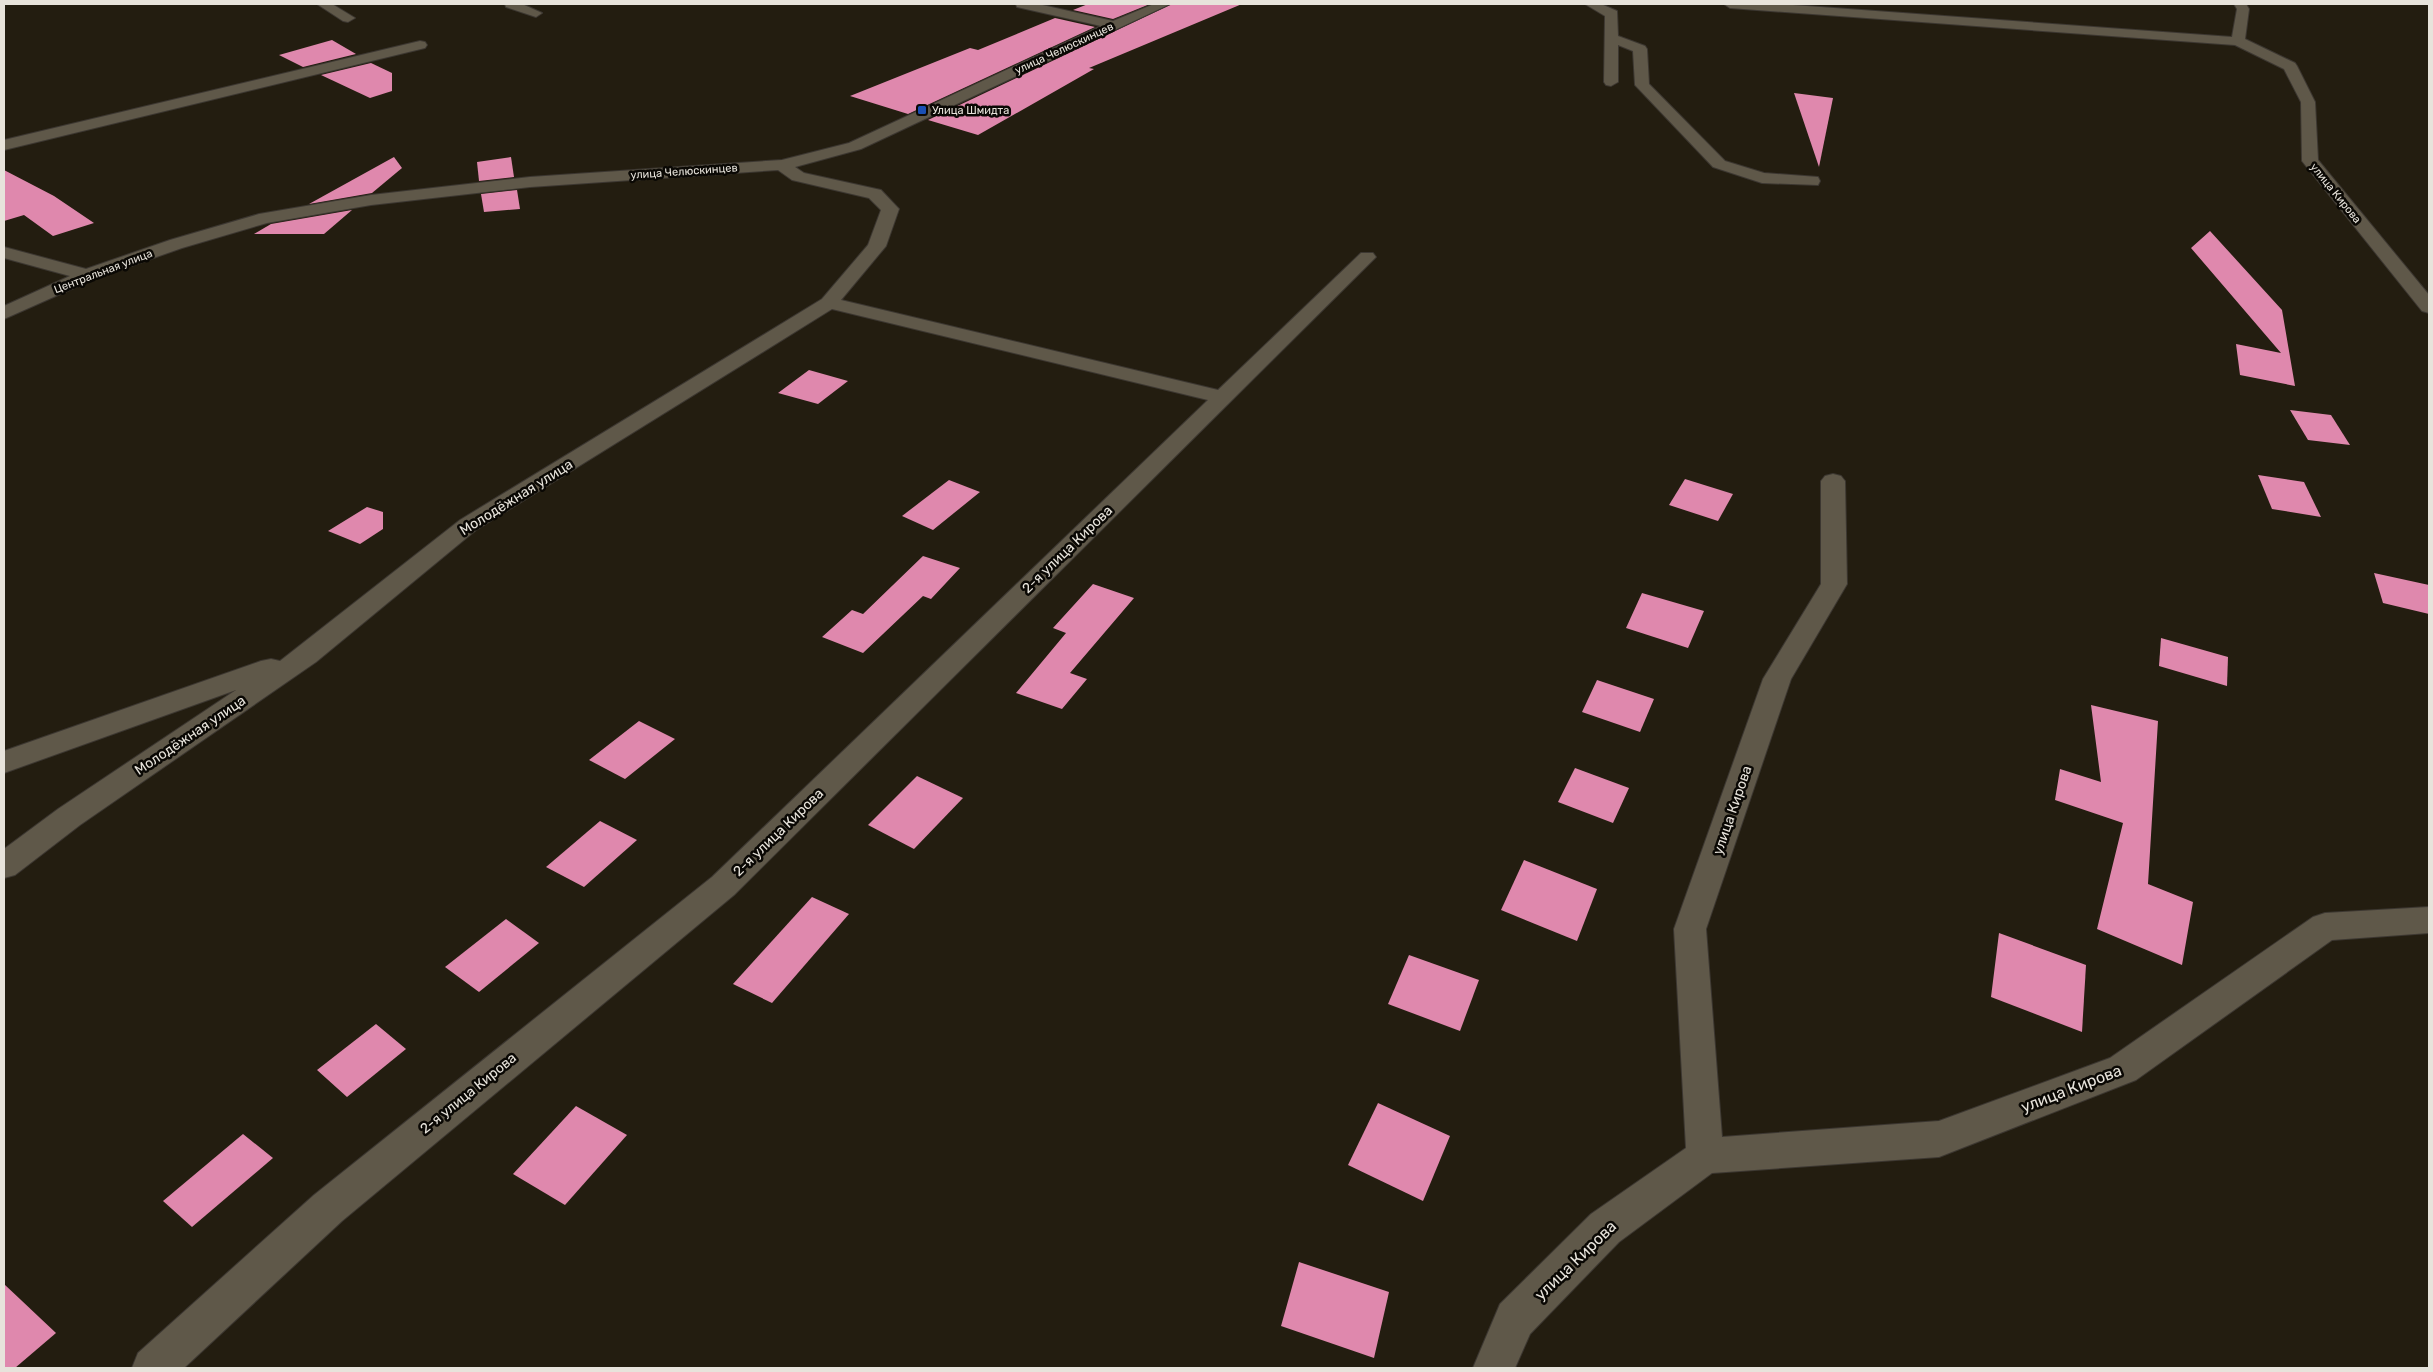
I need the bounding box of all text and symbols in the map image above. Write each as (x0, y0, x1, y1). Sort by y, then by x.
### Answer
street label: улица Челюскинцев (1013, 20, 1116, 77)
marker: Улица Шмидта (916, 104, 928, 116)
place label: Улица Шмидта (932, 104, 1009, 117)
street label: улица Челюскинцев (630, 161, 738, 182)
street label: улица Кирова (2308, 161, 2364, 226)
street label: Центральная улица (52, 247, 154, 296)
street label: Молодёжная улица (457, 456, 576, 539)
street label: 2-я улица Кирова (1019, 502, 1116, 597)
street label: Молодёжная улица (132, 692, 249, 779)
street label: улица Кирова (1709, 763, 1756, 857)
street label: 2-я улица Кирова (730, 785, 827, 880)
street label: 2-я улица Кирова (417, 1049, 520, 1137)
street label: улица Кирова (2018, 1061, 2124, 1116)
street label: улица Кирова (1530, 1217, 1620, 1304)

